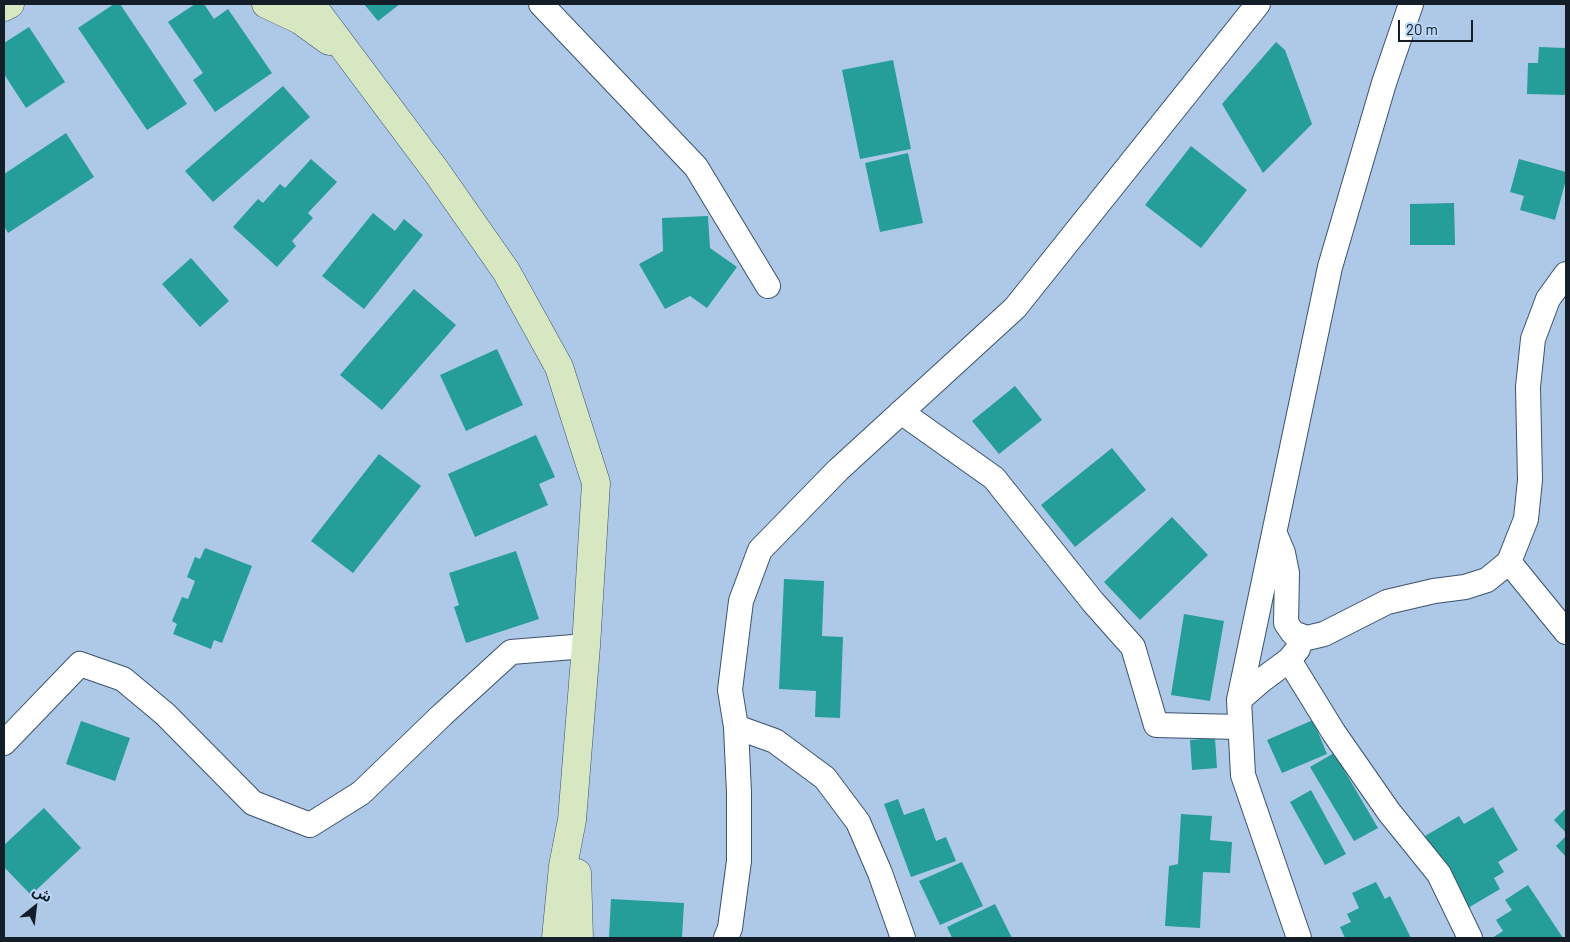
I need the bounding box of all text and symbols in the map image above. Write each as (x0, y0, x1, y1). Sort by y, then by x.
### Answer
scale bar (1400, 10, 1475, 42)
text: 20 m (1406, 20, 1438, 38)
text: ش (30, 881, 55, 906)
north arrow (10, 882, 60, 932)

